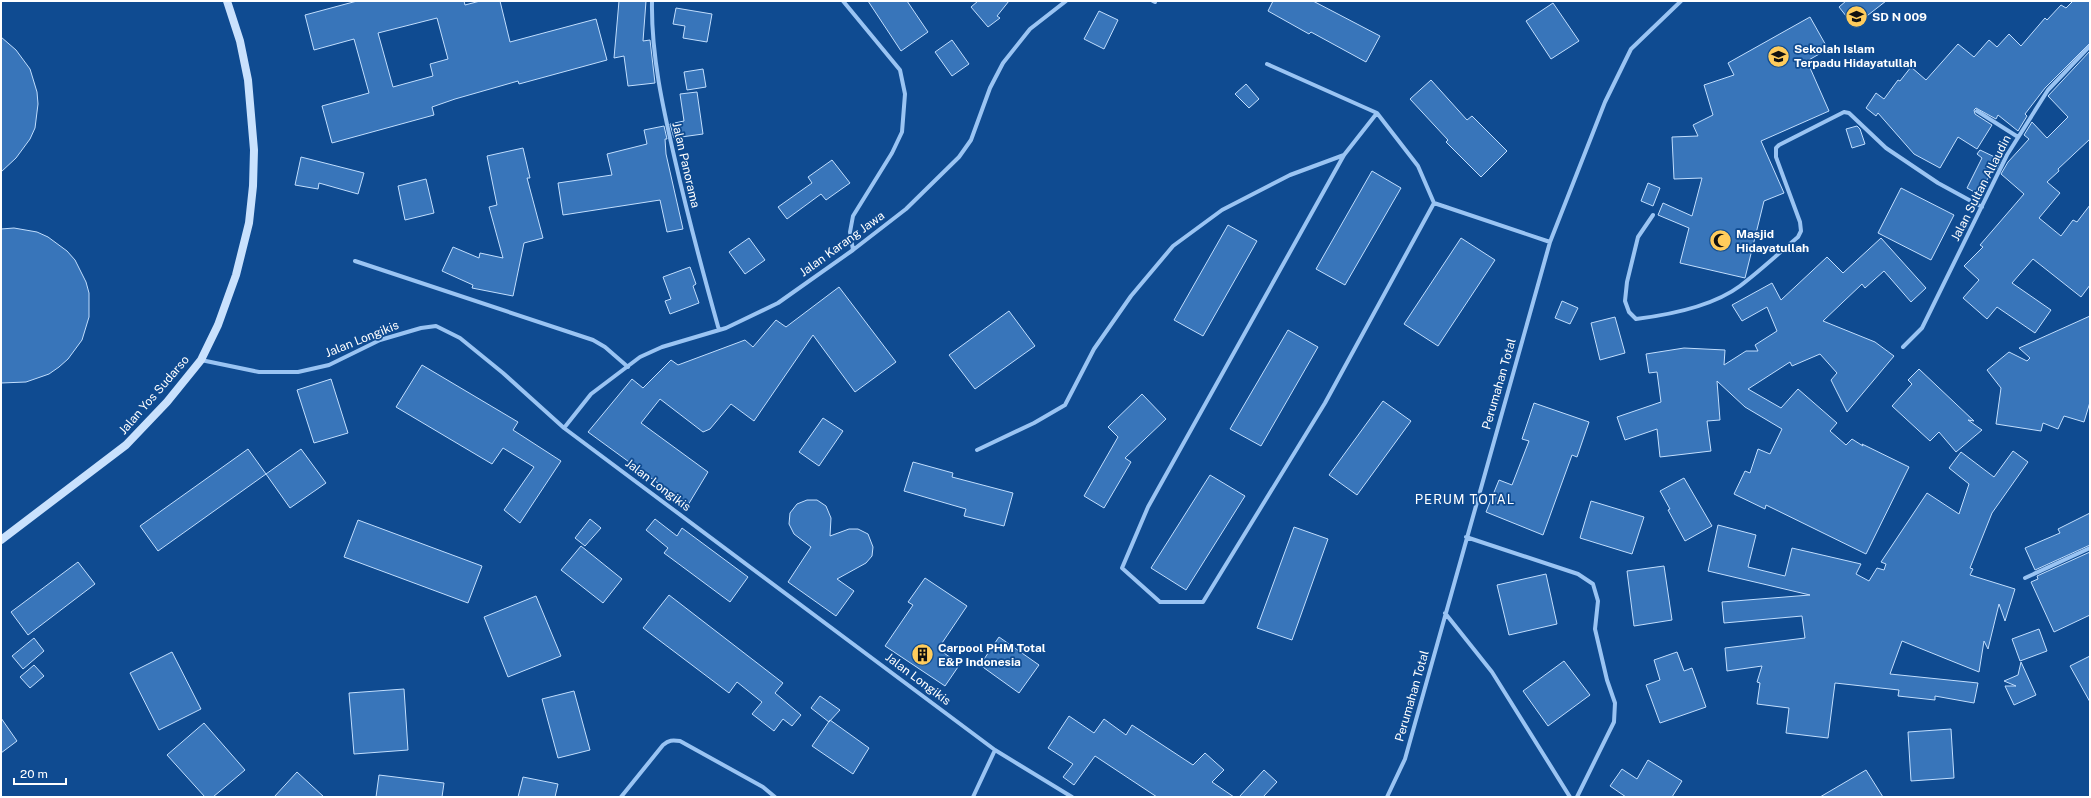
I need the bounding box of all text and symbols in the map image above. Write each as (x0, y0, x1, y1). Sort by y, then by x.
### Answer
school or university icon: SD N 009 (1843, 4, 1869, 30)
place label: SD N 009 (1872, 10, 1927, 24)
place label: Sekolah Islam Terpadu Hidayatullah (1794, 42, 1917, 70)
school or university icon: Sekolah Islam Terpadu Hidayatullah (1765, 43, 1791, 69)
street label: Jalan Panorama (669, 121, 703, 209)
street label: Jalan Sultan Allaudin (1948, 133, 2014, 243)
street label: Jalan Karang Jawa (797, 209, 887, 279)
place label: Masjid Hidayatullah (1736, 227, 1809, 255)
mosque icon: Masjid Hidayatullah (1707, 228, 1733, 254)
street label: Jalan Longikis (323, 318, 401, 360)
street label: Perumahan Total (1479, 336, 1519, 431)
street label: Jalan Yos Sudarso (116, 353, 192, 437)
street label: Jalan Longikis (623, 456, 693, 514)
district label: PERUM TOTAL (1415, 492, 1515, 507)
place label: Carpool PHM Total E&P Indonesia (938, 641, 1046, 669)
building icon: Carpool PHM Total E&P Indonesia (910, 642, 936, 668)
street label: Perumahan Total (1392, 648, 1432, 743)
street label: Jalan Longikis (883, 650, 953, 708)
scale bar (14, 760, 66, 786)
text: 20 m (20, 767, 48, 781)

